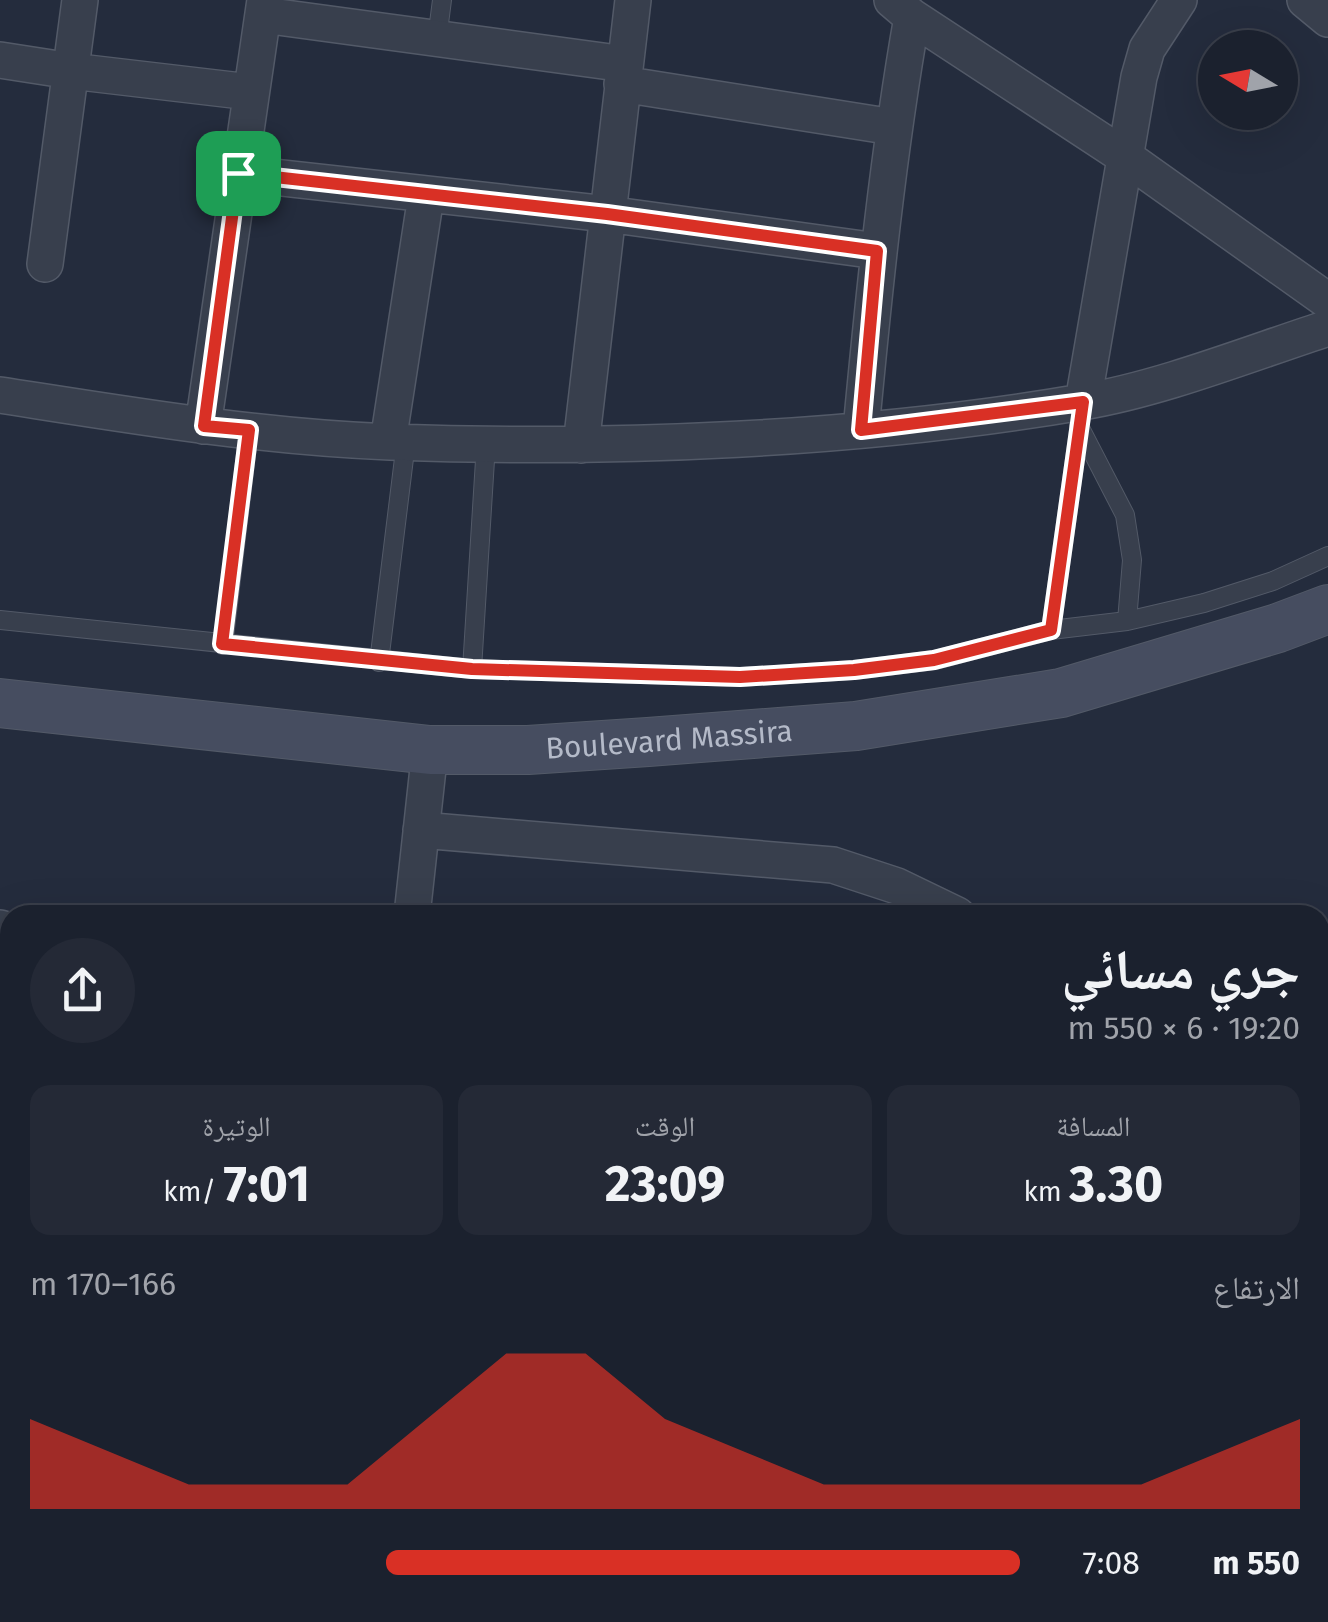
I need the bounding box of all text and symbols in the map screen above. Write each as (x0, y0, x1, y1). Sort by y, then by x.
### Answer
north arrow (1198, 30, 1298, 130)
map controls (1198, 30, 1298, 130)
pin (196, 131, 281, 216)
icon: arrive (211, 146, 266, 201)
street label: Boulevard Massira (544, 713, 794, 767)
button: share (30, 938, 135, 1043)
text: جري مسائي (1061, 938, 1300, 1004)
text: 19:20 · 6 × 550 m (1068, 1009, 1300, 1047)
text: الوتيرة (203, 1110, 271, 1143)
text: الوقت (635, 1110, 695, 1143)
text: المسافة (1056, 1110, 1130, 1143)
text: 7:01 (223, 1154, 310, 1214)
text: 23:09 (605, 1154, 725, 1214)
text: 3.30 (1069, 1154, 1163, 1214)
text: /km (163, 1175, 223, 1208)
text: km (1023, 1175, 1069, 1208)
text: 166–170 m (30, 1265, 176, 1303)
text: الارتفاع (1213, 1269, 1300, 1307)
text: 7:08 (1083, 1544, 1140, 1582)
text: 550 m (1212, 1544, 1300, 1582)

